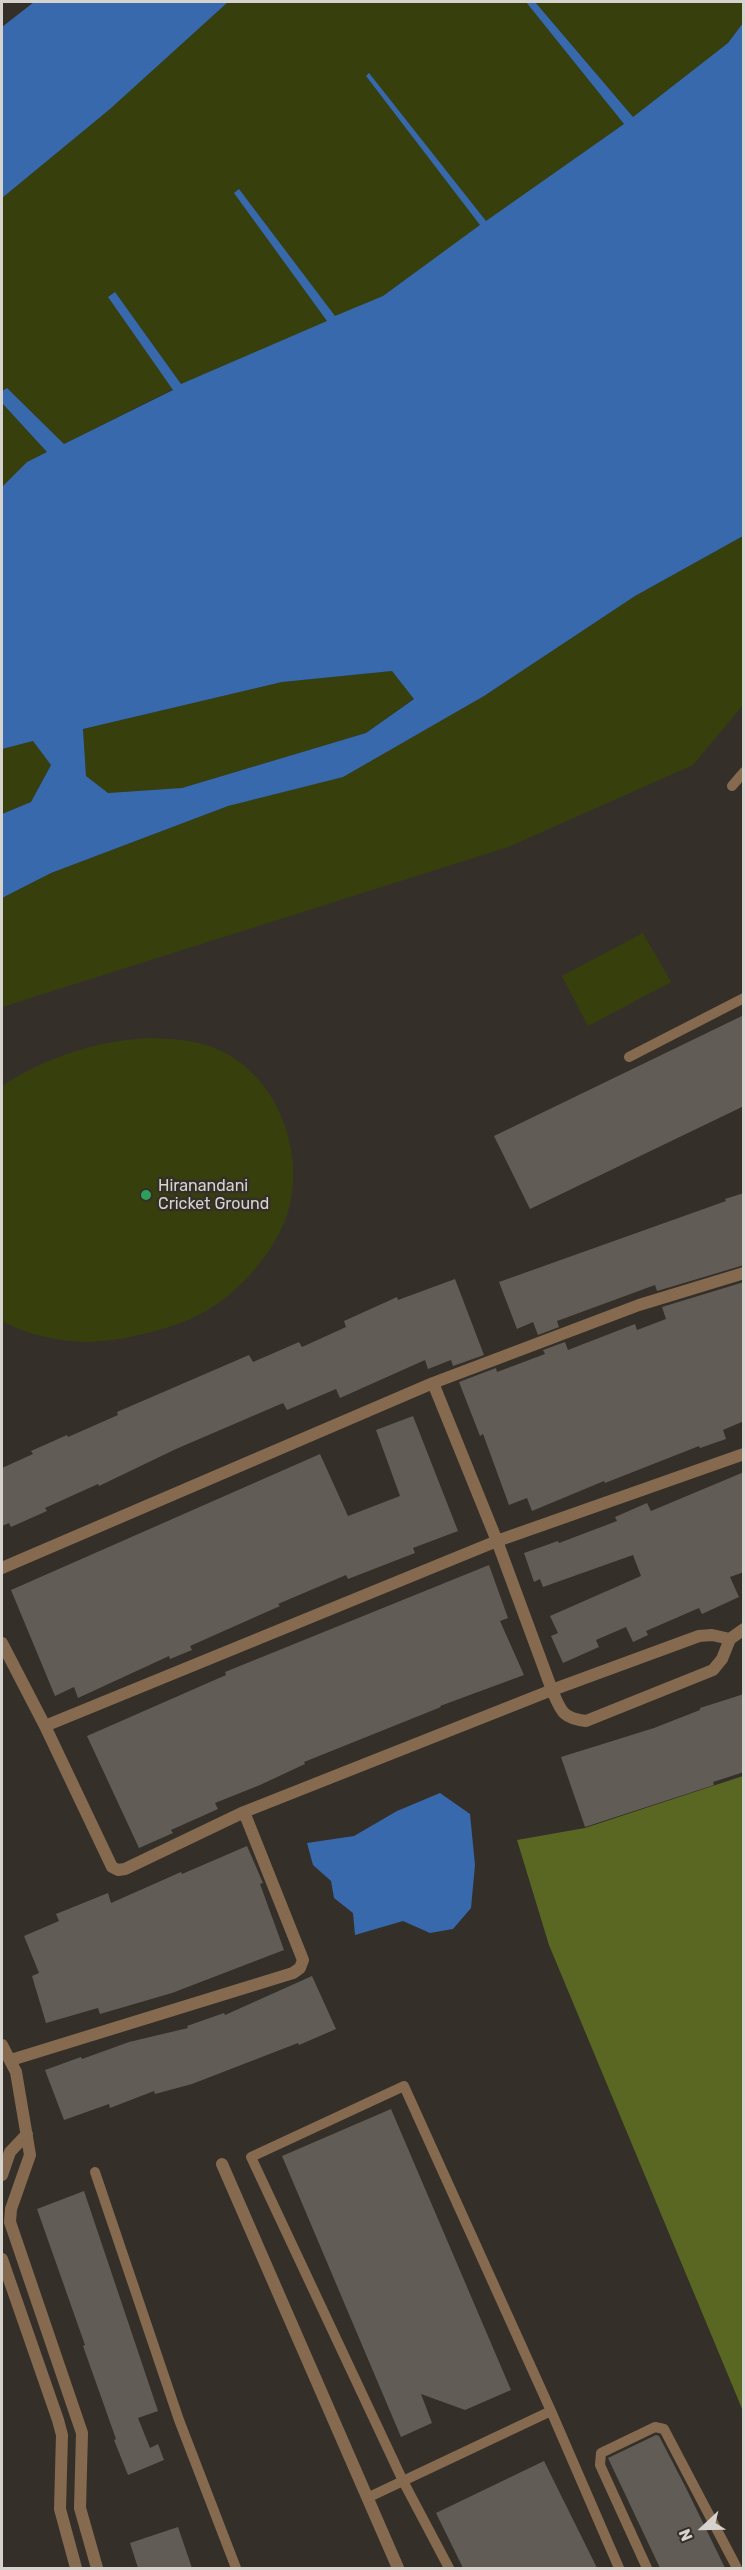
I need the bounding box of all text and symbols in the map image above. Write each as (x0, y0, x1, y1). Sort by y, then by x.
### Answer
place label: Hiranandani Cricket Ground (158, 1176, 269, 1214)
marker: Hiranandani Cricket Ground (139, 1188, 153, 1202)
north arrow (673, 2498, 733, 2558)
text: N (675, 2526, 697, 2544)

